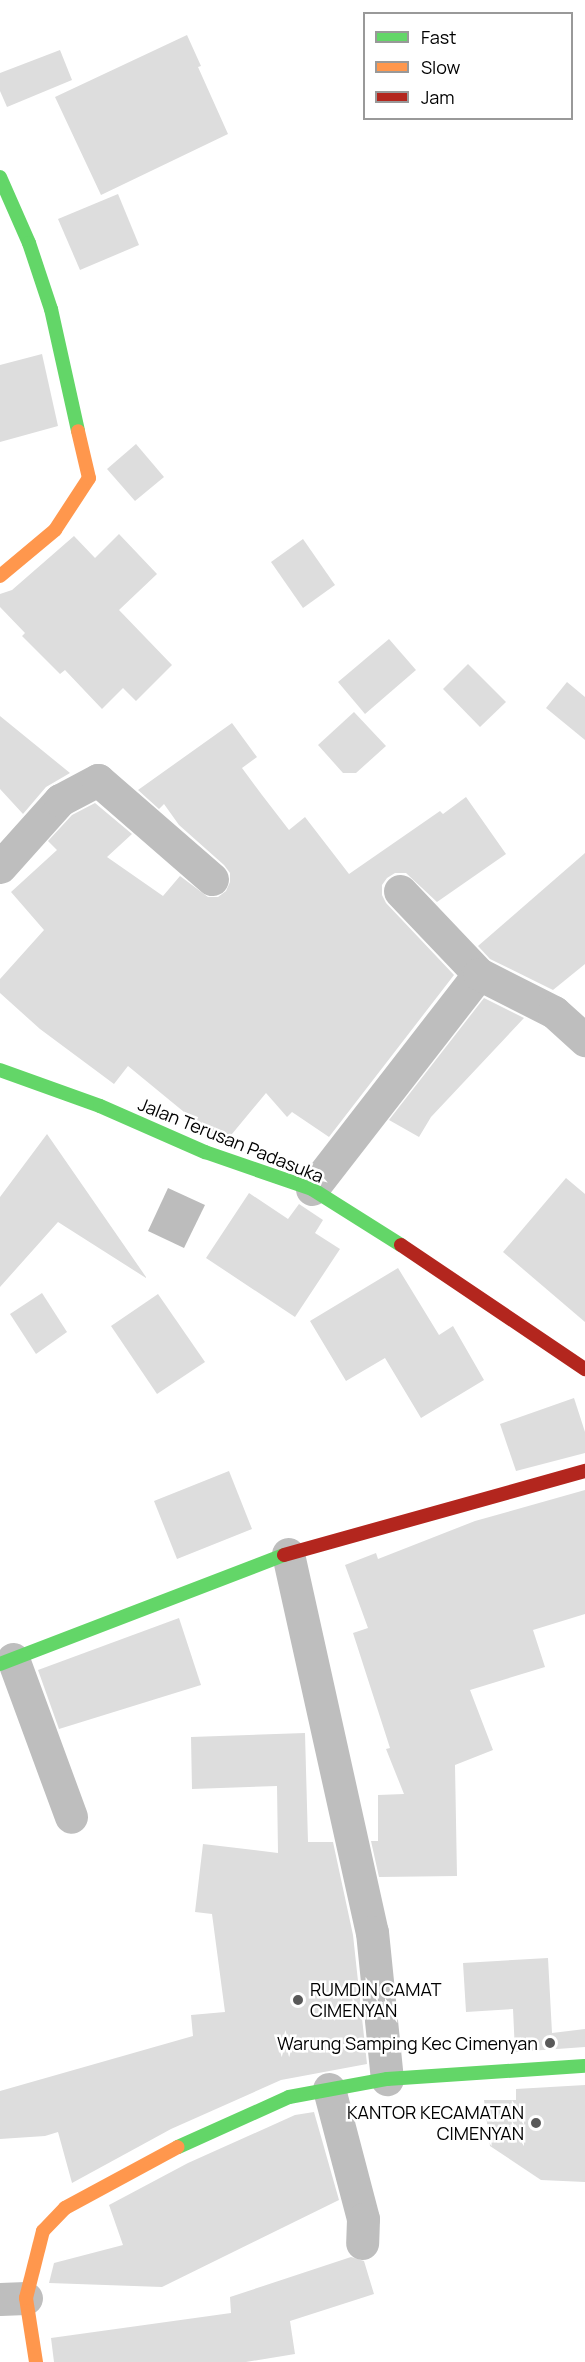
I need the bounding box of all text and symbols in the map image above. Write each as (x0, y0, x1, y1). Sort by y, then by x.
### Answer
legend (363, 12, 573, 120)
text: Fast (421, 25, 456, 49)
text: Slow (421, 55, 460, 79)
text: Jam (421, 85, 455, 109)
street label: Jalan Terusan Padasuka (135, 1093, 327, 1187)
place label: RUMDIN CAMAT CIMENYAN (310, 1979, 441, 2022)
marker: RUMDIN CAMAT CIMENYAN (291, 1993, 305, 2007)
place label: Warung Samping Kec Cimenyan (277, 2032, 538, 2054)
marker: Warung Samping Kec Cimenyan (543, 2036, 557, 2050)
place label: KANTOR KECAMATAN CIMENYAN (347, 2102, 524, 2144)
marker: KANTOR KECAMATAN CIMENYAN (529, 2116, 543, 2130)

